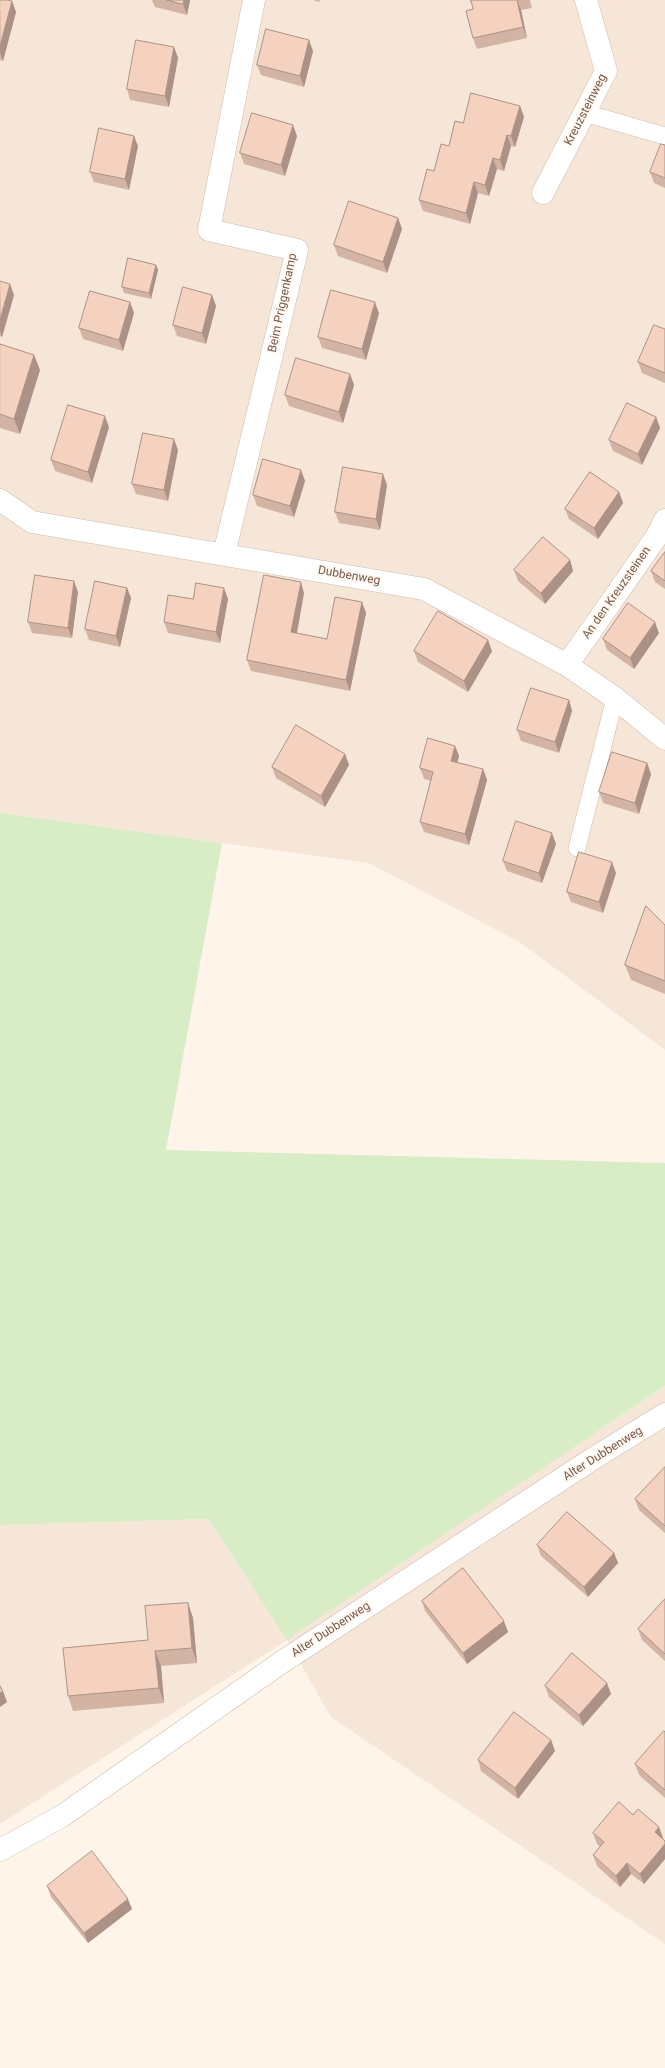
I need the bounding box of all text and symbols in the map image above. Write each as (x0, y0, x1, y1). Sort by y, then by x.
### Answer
street label: Kreuzsteinweg (562, 72, 610, 148)
street label: Beim Priggenkamp (265, 252, 301, 354)
street label: An den Kreuzsteinen (580, 544, 654, 642)
street label: Dubbenweg (317, 563, 381, 589)
street label: Alter Dubbenweg (561, 1424, 645, 1484)
street label: Alter Dubbenweg (289, 1599, 373, 1661)

